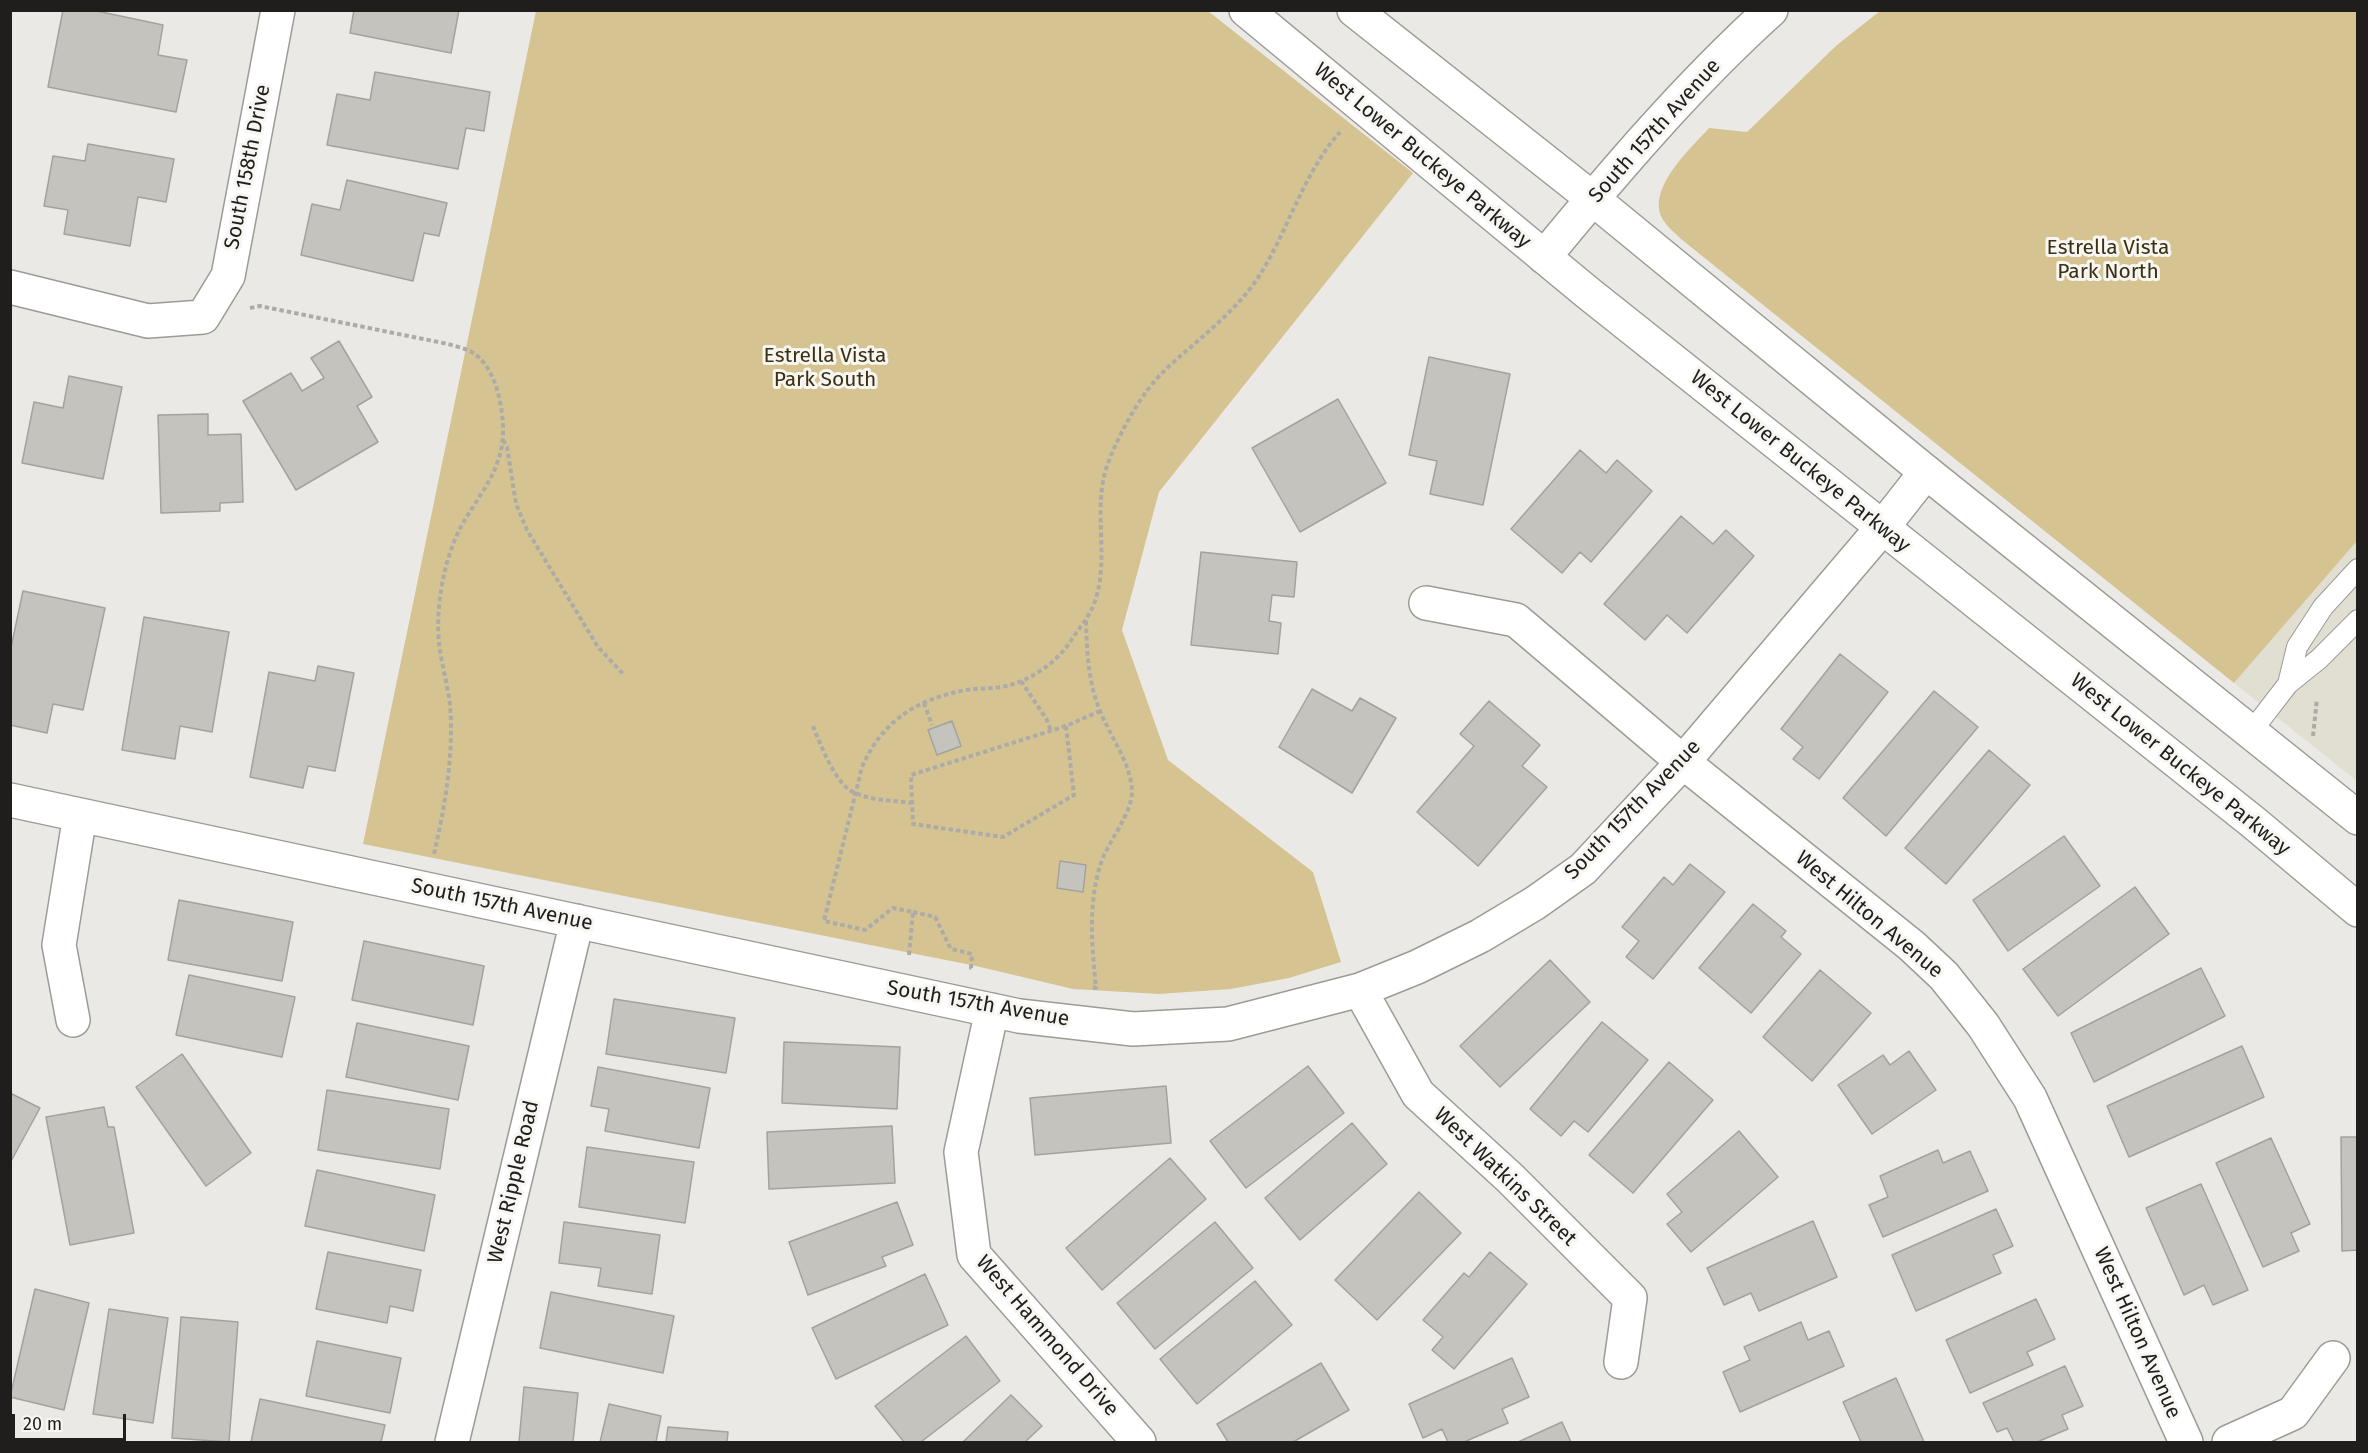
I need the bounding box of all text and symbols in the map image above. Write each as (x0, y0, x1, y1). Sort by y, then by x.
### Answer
street label: South 157th Avenue (1584, 54, 1726, 208)
street label: West Lower Buckeye Parkway (1308, 58, 1536, 254)
street label: South 158th Drive (220, 82, 276, 252)
park label: Estrella Vista Park North (2047, 235, 2169, 285)
park label: Estrella Vista Park South (764, 343, 886, 393)
street label: West Lower Buckeye Parkway (1685, 365, 1915, 559)
street label: West Lower Buckeye Parkway (2065, 668, 2295, 862)
street label: South 157th Avenue (1560, 735, 1706, 885)
street label: West Hilton Avenue (1790, 846, 1948, 984)
street label: South 157th Avenue (409, 873, 595, 937)
street label: South 157th Avenue (885, 976, 1071, 1032)
street label: West Ripple Road (483, 1098, 545, 1266)
street label: West Watkins Street (1428, 1102, 1582, 1252)
street label: West Hilton Avenue (2088, 1243, 2186, 1423)
street label: West Hammond Drive (970, 1250, 1124, 1422)
scale bar (15, 1402, 129, 1440)
text: 20 m (23, 1413, 62, 1435)

